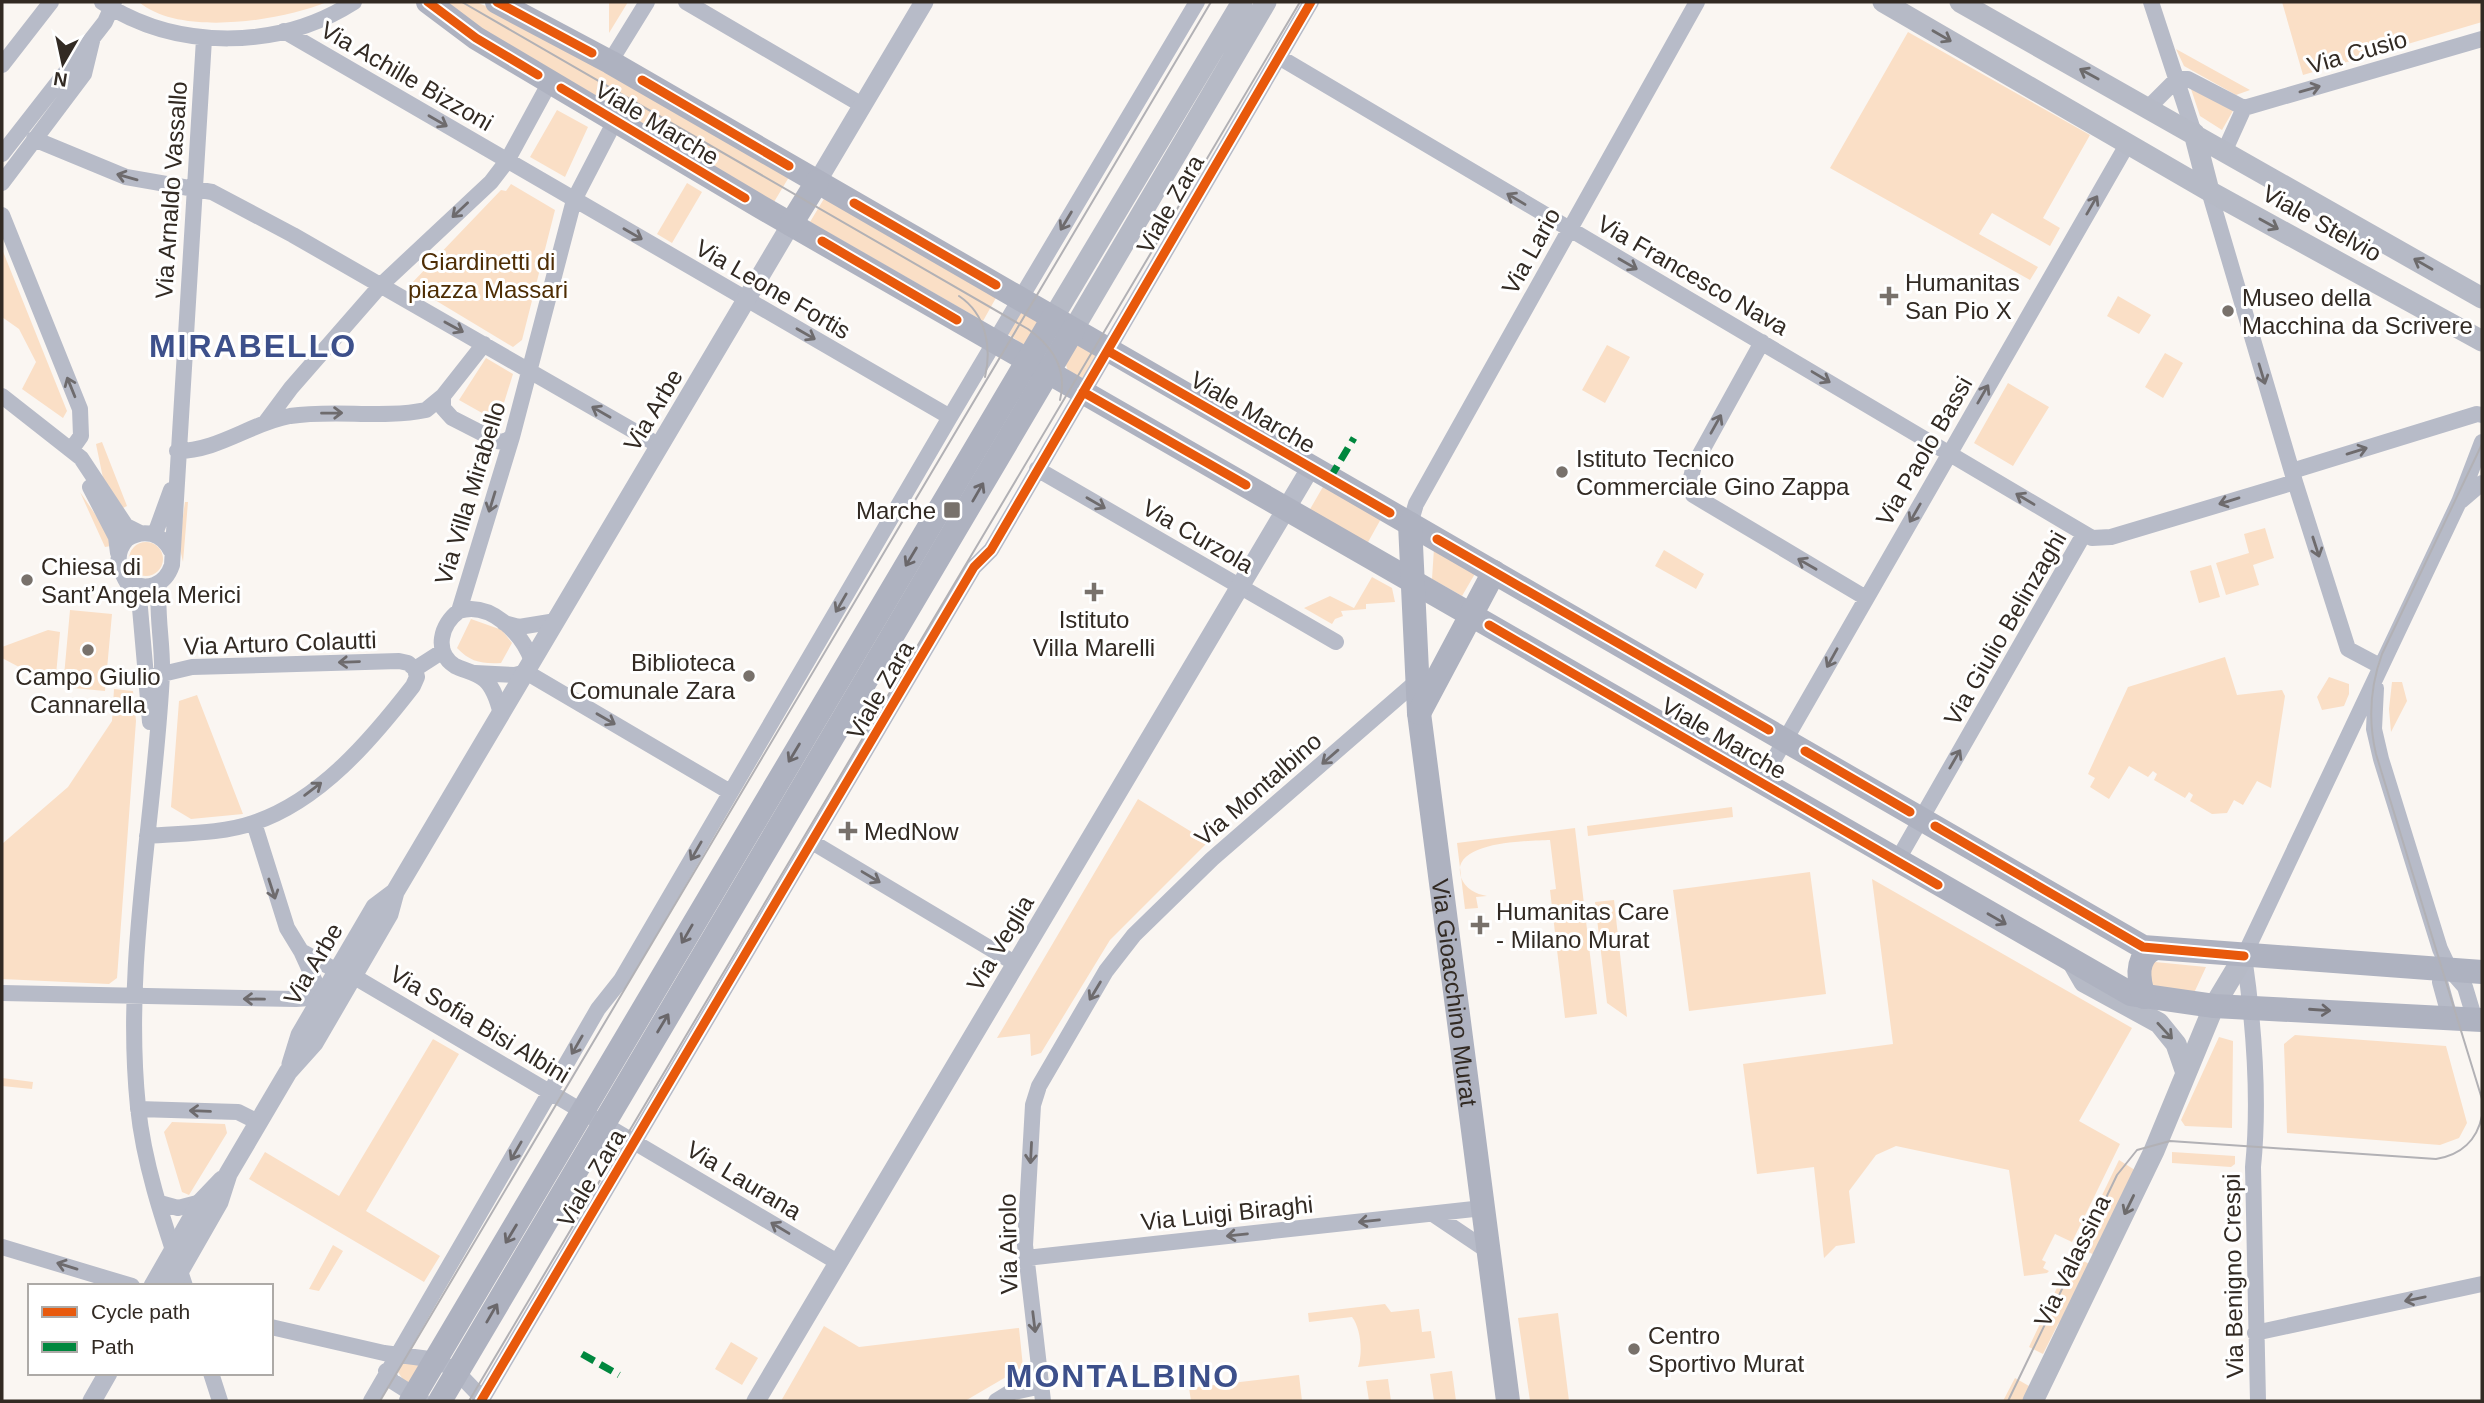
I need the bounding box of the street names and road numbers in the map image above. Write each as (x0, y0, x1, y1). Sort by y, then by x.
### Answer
street label: Via Achille Bizzoni (316, 16, 498, 136)
street label: Via Cusio (2304, 25, 2410, 79)
street label: Viale Marche (590, 75, 724, 171)
street label: Via Arnaldo Vassallo (150, 80, 192, 300)
street label: Viale Zara (1131, 150, 1209, 258)
street label: Viale Stelvio (2258, 179, 2386, 267)
street label: Via Lario (1496, 203, 1566, 299)
street label: Via Francesco Nava (1593, 209, 1794, 341)
street label: Via Leone Fortis (691, 234, 855, 344)
street label: Via Arbe (618, 364, 688, 456)
street label: Viale Marche (1186, 365, 1320, 459)
street label: Via Paolo Bassi (1870, 372, 1978, 530)
street label: Via Villa Mirabello (429, 398, 511, 588)
street label: Via Curzola (1138, 493, 1259, 579)
street label: Via Giulio Belinzaghi (1938, 526, 2072, 730)
street label: Via Arturo Colautti (183, 626, 377, 660)
street label: Viale Zara (841, 636, 919, 744)
street label: Viale Marche (1657, 691, 1791, 785)
street label: Via Montalbino (1189, 727, 1327, 851)
street label: Via Gioacchino Murat (1427, 877, 1483, 1108)
street label: Via Veglia (961, 890, 1039, 996)
street label: Via Arbe (278, 918, 348, 1010)
street label: Via Sofia Bisi Albini (385, 960, 575, 1088)
street label: Viale Zara (551, 1124, 631, 1232)
street label: Via Laurana (682, 1135, 807, 1225)
street label: Via Benigno Crespi (2218, 1173, 2248, 1379)
street label: Via Valassina (2028, 1190, 2116, 1331)
street label: Via Luigi Biraghi (1140, 1191, 1314, 1235)
street label: Via Airolo (994, 1193, 1022, 1295)

